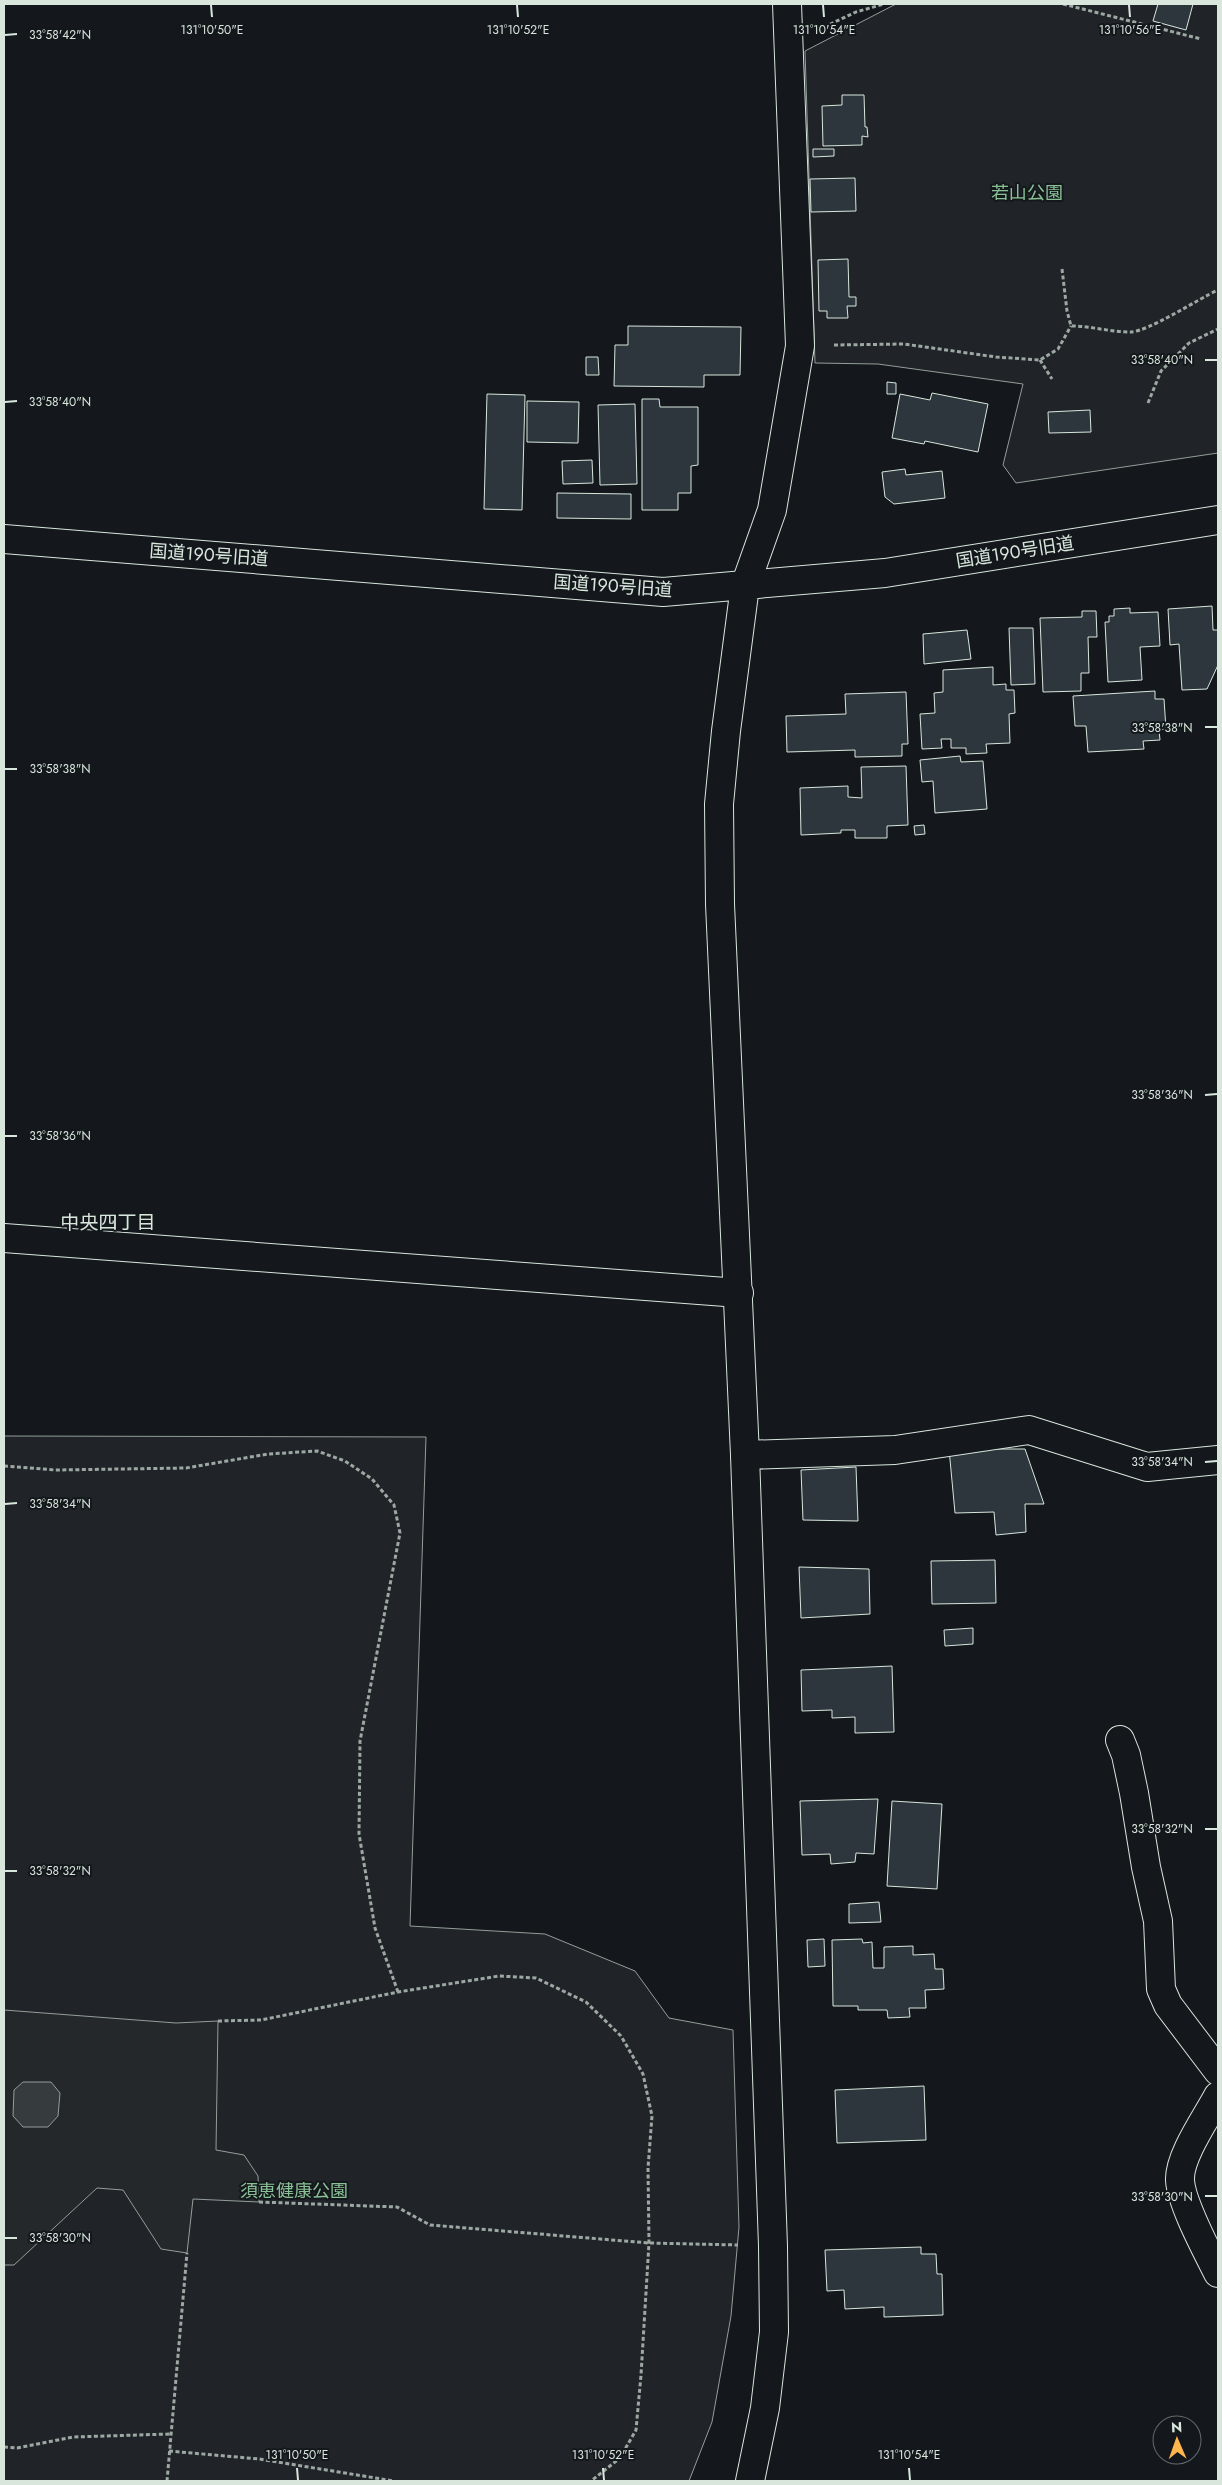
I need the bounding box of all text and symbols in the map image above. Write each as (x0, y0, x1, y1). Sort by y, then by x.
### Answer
text: 131°10'50"E (181, 21, 243, 39)
text: 131°10'52"E (487, 21, 549, 39)
text: 131°10'54"E (793, 21, 855, 39)
text: 131°10'56"E (1099, 21, 1161, 39)
text: 33°58'42"N (29, 26, 91, 44)
park label: 若山公園 (991, 180, 1063, 206)
text: 33°58'40"N (1131, 351, 1193, 369)
text: 33°58'40"N (29, 393, 91, 411)
street label: 国道190号旧道 (954, 530, 1076, 574)
street label: 国道190号旧道 (149, 538, 269, 572)
street label: 国道190号旧道 (553, 569, 673, 603)
text: 33°58'38"N (1131, 719, 1193, 737)
text: 33°58'38"N (29, 760, 91, 778)
text: 33°58'36"N (1131, 1086, 1193, 1104)
text: 33°58'36"N (29, 1127, 91, 1145)
district label: 中央四丁目 (60, 1209, 156, 1236)
text: 33°58'34"N (1131, 1453, 1193, 1471)
text: 33°58'34"N (29, 1495, 91, 1513)
text: 33°58'32"N (1131, 1820, 1193, 1838)
text: 33°58'32"N (29, 1862, 91, 1880)
park label: 須恵健康公園 (240, 2178, 348, 2204)
text: 33°58'30"N (1131, 2188, 1193, 2206)
text: 33°58'30"N (29, 2229, 91, 2247)
north arrow (1152, 2415, 1202, 2465)
text: N (1171, 2417, 1182, 2437)
text: 131°10'50"E (266, 2446, 328, 2464)
text: 131°10'52"E (572, 2446, 634, 2464)
text: 131°10'54"E (878, 2446, 940, 2464)

